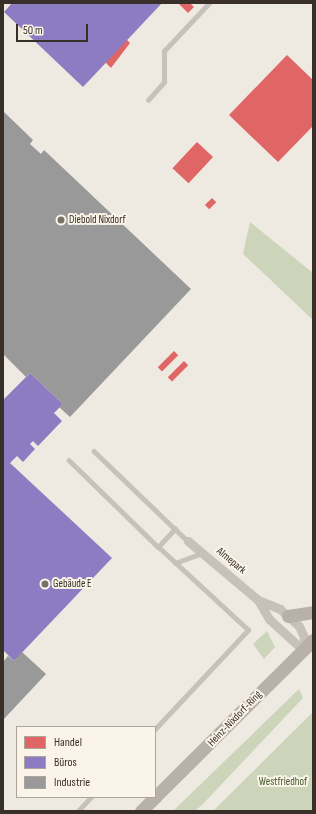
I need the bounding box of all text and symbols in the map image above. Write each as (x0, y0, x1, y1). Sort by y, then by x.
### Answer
scale bar (18, 16, 90, 42)
text: 50 m (23, 23, 43, 38)
place label: Diebold Nixdorf (69, 213, 126, 227)
marker: Diebold Nixdorf (56, 215, 66, 225)
street label: Almepark (214, 545, 248, 577)
place label: Gebäude E (53, 577, 92, 591)
marker: Gebäude E (40, 579, 50, 589)
street label: Heinz-Nixdorf-Ring (205, 688, 265, 750)
legend (16, 726, 156, 798)
text: Handel (54, 735, 82, 750)
text: Büros (54, 755, 77, 770)
text: Industrie (54, 775, 90, 790)
park label: Westfriedhof (259, 775, 307, 789)

